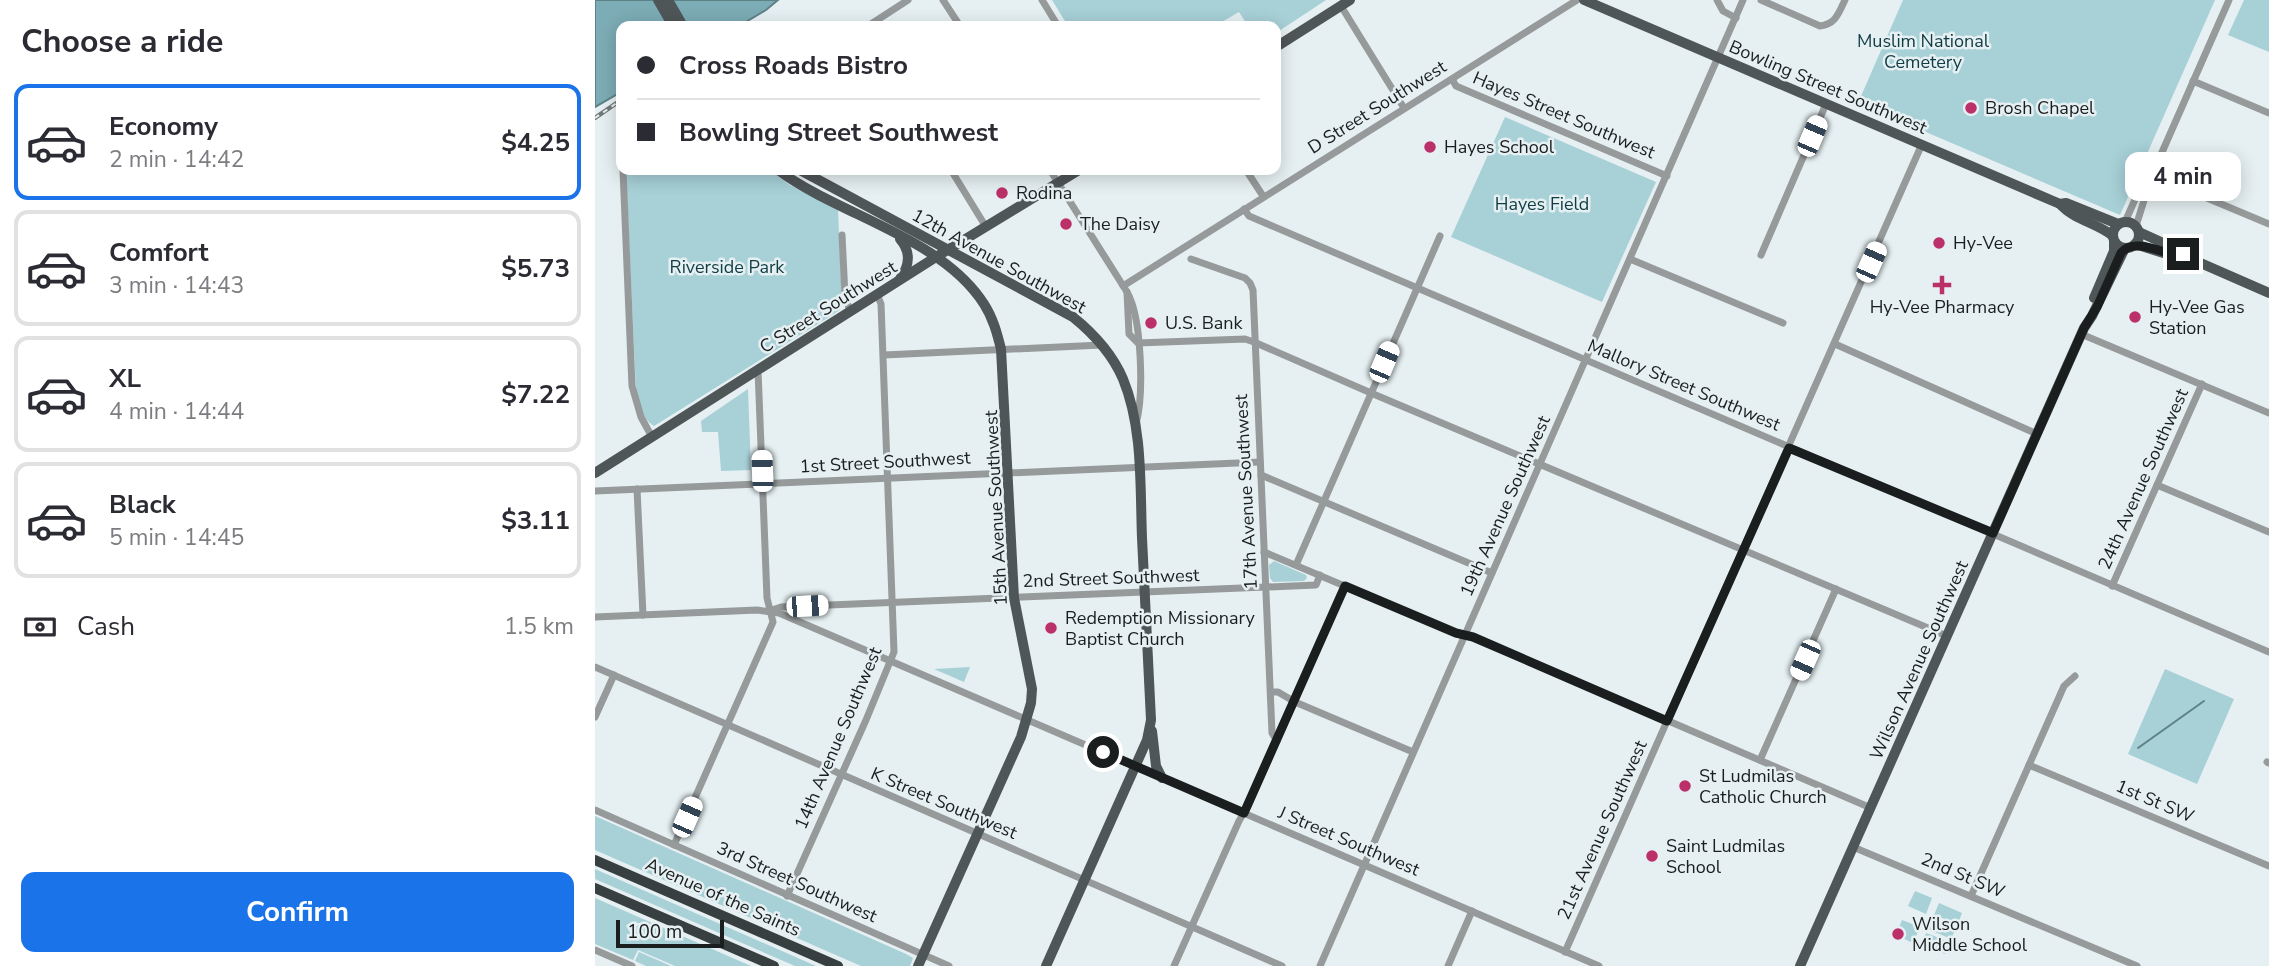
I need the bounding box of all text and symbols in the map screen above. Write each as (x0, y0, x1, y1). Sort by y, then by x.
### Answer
text: Choose a ride (21, 20, 223, 63)
park label: Muslim National Cemetery (1857, 29, 1990, 74)
street label: Bowling Street Southwest (1725, 34, 1931, 140)
text: Cross Roads Bistro (679, 48, 908, 83)
street label: D Street Southwest (1303, 54, 1451, 159)
street label: Hayes Street Southwest (1469, 66, 1660, 165)
place label: Brosh Chapel (1985, 96, 2095, 120)
marker: Brosh Chapel (1963, 100, 1979, 116)
text: Economy (109, 109, 218, 144)
icon: car (25, 111, 88, 174)
car (1795, 113, 1830, 159)
text: Bowling Street Southwest (679, 115, 998, 150)
text: $4.25 (501, 125, 570, 160)
place label: Hayes School (1444, 135, 1555, 159)
marker: Hayes School (1422, 139, 1438, 155)
text: 2 min · 14:42 (109, 144, 244, 175)
callout: 4 min (2125, 152, 2241, 202)
text: 4 min (2153, 161, 2213, 192)
place label: Rodina (1016, 181, 1072, 205)
marker: Rodina (994, 185, 1010, 201)
park label: Hayes Field (1495, 192, 1589, 216)
street label: 12th Avenue Southwest (908, 203, 1091, 319)
place label: The Daisy (1080, 212, 1161, 236)
marker: The Daisy (1058, 216, 1074, 232)
place label: Hy-Vee (1953, 231, 2013, 255)
text: Comfort (109, 235, 209, 270)
marker: Hy-Vee (1931, 235, 1947, 251)
icon: car (25, 237, 88, 300)
route end (2167, 238, 2199, 270)
car (1853, 239, 1890, 285)
text: $5.73 (501, 251, 570, 286)
park label: Riverside Park (670, 255, 785, 279)
street label: C Street Southwest (755, 255, 902, 359)
text: 3 min · 14:43 (109, 270, 244, 301)
marker: Hy-Vee Pharmacy (1934, 277, 1950, 293)
place label: Hy-Vee Pharmacy (1870, 295, 2015, 319)
place label: Hy-Vee Gas Station (2149, 295, 2245, 340)
marker: Hy-Vee Gas Station (2127, 309, 2143, 325)
place label: U.S. Bank (1165, 311, 1244, 335)
marker: U.S. Bank (1143, 315, 1159, 331)
street label: Mallory Street Southwest (1584, 333, 1785, 437)
car (1367, 339, 1402, 385)
text: XL (109, 361, 141, 396)
icon: car (25, 363, 88, 426)
text: $7.22 (501, 377, 570, 412)
street label: 24th Avenue Southwest (2092, 384, 2194, 573)
street label: 17th Avenue Southwest (1229, 393, 1263, 590)
text: 4 min · 14:44 (109, 396, 244, 427)
street label: 15th Avenue Southwest (979, 409, 1013, 606)
street label: 19th Avenue Southwest (1454, 411, 1556, 600)
street label: 1st Street Southwest (799, 446, 972, 478)
car (751, 450, 774, 492)
text: Black (109, 487, 176, 522)
icon: car (25, 489, 88, 552)
text: $3.11 (501, 503, 570, 538)
text: 5 min · 14:45 (109, 522, 244, 553)
street label: Wilson Avenue Southwest (1864, 556, 1974, 763)
street label: 2nd Street Southwest (1022, 563, 1201, 593)
car (786, 594, 829, 618)
place label: Redemption Missionary Baptist Church (1065, 606, 1255, 651)
icon: cash (21, 608, 59, 646)
text: Cash (77, 609, 135, 644)
text: 1.5 km (504, 611, 574, 642)
marker: Redemption Missionary Baptist Church (1043, 620, 1059, 636)
car (1787, 637, 1824, 683)
street label: 14th Avenue Southwest (789, 643, 888, 833)
route start (1087, 736, 1119, 768)
street label: 21st Avenue Southwest (1552, 736, 1653, 924)
street label: K Street Southwest (867, 761, 1021, 845)
place label: St Ludmilas Catholic Church (1699, 764, 1827, 809)
street label: 1st St SW (2112, 774, 2198, 828)
marker: St Ludmilas Catholic Church (1677, 778, 1693, 794)
car (669, 794, 706, 840)
street label: J Street Southwest (1274, 800, 1424, 882)
place label: Saint Ludmilas School (1666, 834, 1785, 879)
street label: 3rd Street Southwest (713, 836, 882, 928)
street label: 2nd St SW (1917, 847, 2009, 903)
marker: Saint Ludmilas School (1644, 848, 1660, 864)
street label: Avenue of the Saints (642, 852, 804, 942)
button: Confirm (21, 872, 574, 952)
place label: Wilson Middle School (1912, 912, 2028, 957)
scale bar (616, 917, 725, 949)
text: 100 m (627, 919, 682, 945)
marker: Wilson Middle School (1890, 926, 1906, 942)

